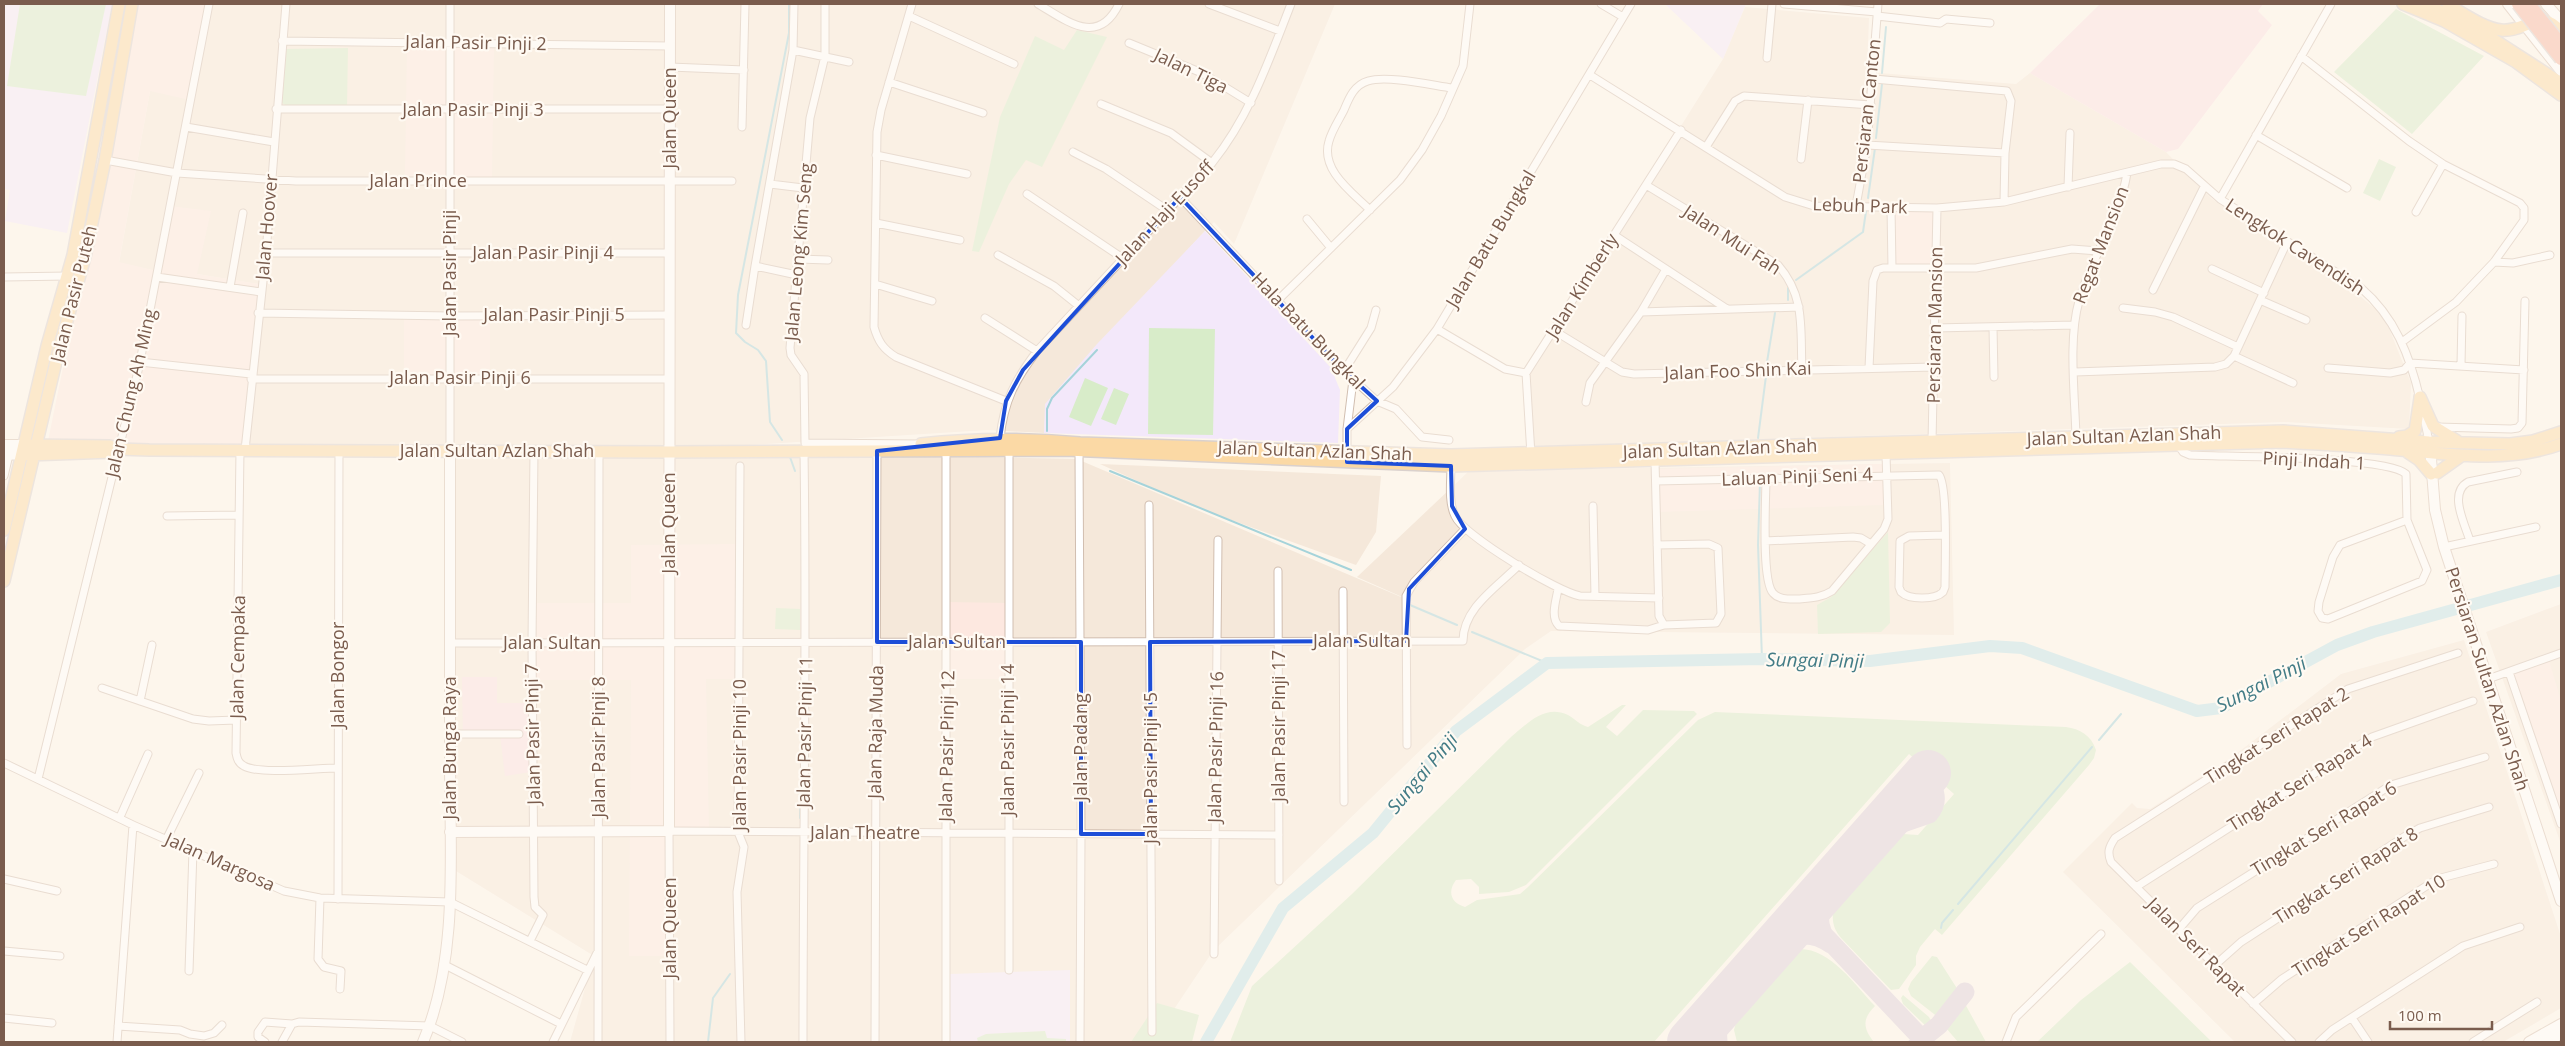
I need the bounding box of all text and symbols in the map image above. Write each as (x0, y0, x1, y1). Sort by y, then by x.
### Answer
street label: Jalan Pasir Pinji 2 (403, 29, 547, 55)
street label: Persiaran Canton (1846, 37, 1886, 184)
street label: Jalan Tiga (1149, 41, 1232, 98)
street label: Jalan Queen (657, 67, 681, 171)
street label: Jalan Pasir Pinji 3 (400, 97, 544, 121)
street label: Jalan Haji Eusoff (1108, 154, 1220, 271)
street label: Jalan Leong Kim Seng (778, 162, 818, 344)
street label: Jalan Batu Bungkal (1439, 165, 1541, 313)
street label: Jalan Prince (367, 168, 467, 192)
street label: Jalan Hoover (249, 172, 283, 283)
street label: Regat Mansion (2067, 182, 2134, 307)
street label: Lebuh Park (1812, 191, 1908, 219)
street label: Lengkok Cavendish (2221, 192, 2370, 300)
street label: Jalan Mui Fah (1677, 198, 1786, 280)
street label: Jalan Pasir Pinji (437, 210, 461, 338)
street label: Jalan Pasir Puteh (44, 223, 102, 367)
street label: Jalan Kimberly (1538, 228, 1623, 344)
street label: Jalan Pasir Pinji 4 (470, 240, 614, 264)
street label: Persiaran Mansion (1921, 246, 1947, 404)
street label: Hala Batu Bungkal (1247, 267, 1371, 394)
street label: Jalan Pasir Pinji 5 (481, 302, 625, 326)
street label: Jalan Chung Ah Ming (98, 306, 161, 482)
street label: Jalan Foo Shin Kai (1662, 355, 1812, 385)
street label: Jalan Pasir Pinji 6 (387, 365, 531, 389)
street label: Jalan Sultan Azlan Shah (2024, 420, 2222, 450)
street label: Jalan Sultan Azlan Shah (1620, 433, 1818, 463)
street label: Jalan Sultan Azlan Shah (1215, 435, 1413, 465)
street label: Jalan Sultan Azlan Shah (398, 438, 594, 462)
street label: Pinji Indah 1 (2262, 445, 2366, 475)
street label: Laluan Pinji Seni 4 (1721, 461, 1873, 491)
street label: Jalan Queen (656, 472, 680, 576)
street label: Persiaran Sultan Azlan Shah (2440, 564, 2536, 794)
street label: Jalan Cempaka (224, 595, 250, 721)
street label: Jalan Bongor (325, 621, 349, 730)
street label: Jalan Sultan (1311, 628, 1411, 652)
street label: Jalan Sultan (906, 629, 1006, 653)
street label: Jalan Sultan (501, 630, 601, 654)
water label: Sungai Pinji (1766, 646, 1865, 674)
street label: Jalan Pasir Pinji 17 (1266, 650, 1290, 804)
water label: Sungai Pinji (2211, 650, 2312, 718)
street label: Jalan Pasir Pinji 11 (791, 656, 817, 810)
street label: Jalan Pasir Pinji 7 (519, 663, 545, 807)
street label: Jalan Pasir Pinji 14 (995, 664, 1019, 818)
street label: Jalan Raja Muda (862, 665, 888, 801)
street label: Jalan Pasir Pinji 12 (933, 670, 959, 824)
street label: Jalan Pasir Pinji 16 (1202, 671, 1228, 825)
street label: Jalan Bunga Raya (437, 676, 461, 822)
street label: Jalan Pasir Pinji 8 (586, 676, 610, 820)
street label: Jalan Pasir Pinji 10 (727, 679, 751, 833)
street label: Tingkat Seri Rapat 2 (2200, 681, 2353, 789)
street label: Jalan Pasir Pinji 15 (1138, 692, 1162, 846)
street label: Jalan Padang (1068, 693, 1092, 803)
water label: Sungai Pinji (1381, 726, 1464, 819)
street label: Tingkat Seri Rapat 4 (2223, 728, 2376, 836)
street label: Tingkat Seri Rapat 6 (2246, 775, 2401, 881)
street label: Jalan Theatre (808, 820, 920, 844)
street label: Tingkat Seri Rapat 8 (2269, 821, 2422, 929)
street label: Jalan Margosa (160, 825, 279, 896)
street label: Tingkat Seri Rapat 10 (2287, 868, 2450, 982)
street label: Jalan Queen (657, 877, 681, 981)
street label: Jalan Seri Rapat (2141, 890, 2251, 1001)
scale bar (2390, 998, 2492, 1030)
text: 100 m (2398, 1005, 2442, 1025)

